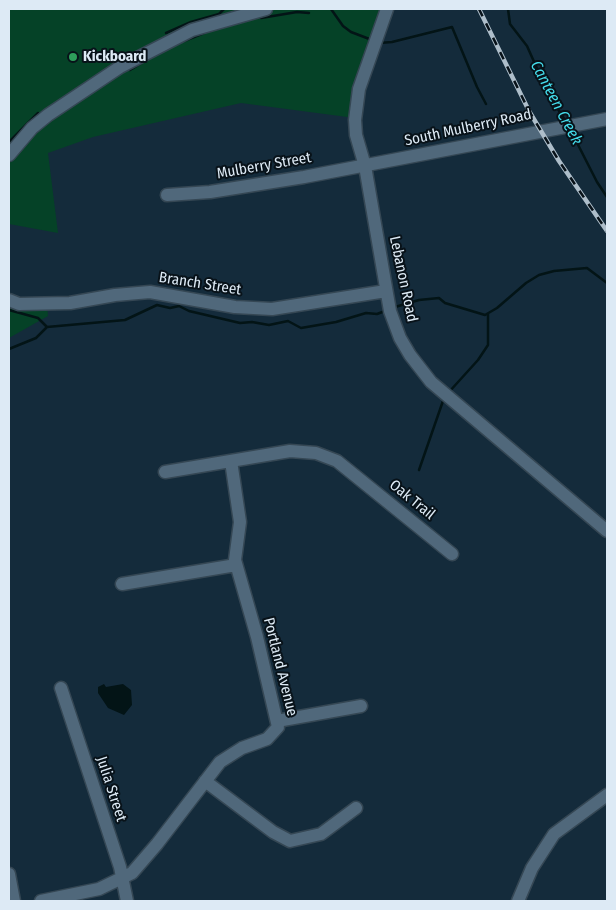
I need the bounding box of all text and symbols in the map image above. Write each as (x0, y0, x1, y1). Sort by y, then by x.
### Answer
place label: Kickboard (83, 48, 147, 66)
marker: Kickboard (67, 51, 79, 63)
water label: Canteen Creek (526, 58, 586, 148)
street label: South Mulberry Road (403, 106, 533, 150)
street label: Mulberry Street (215, 149, 313, 183)
street label: Lebanon Road (385, 234, 421, 324)
street label: Branch Street (158, 269, 242, 299)
street label: Oak Trail (386, 476, 438, 524)
street label: Portland Avenue (259, 616, 301, 718)
street label: Julia Street (92, 754, 130, 824)

